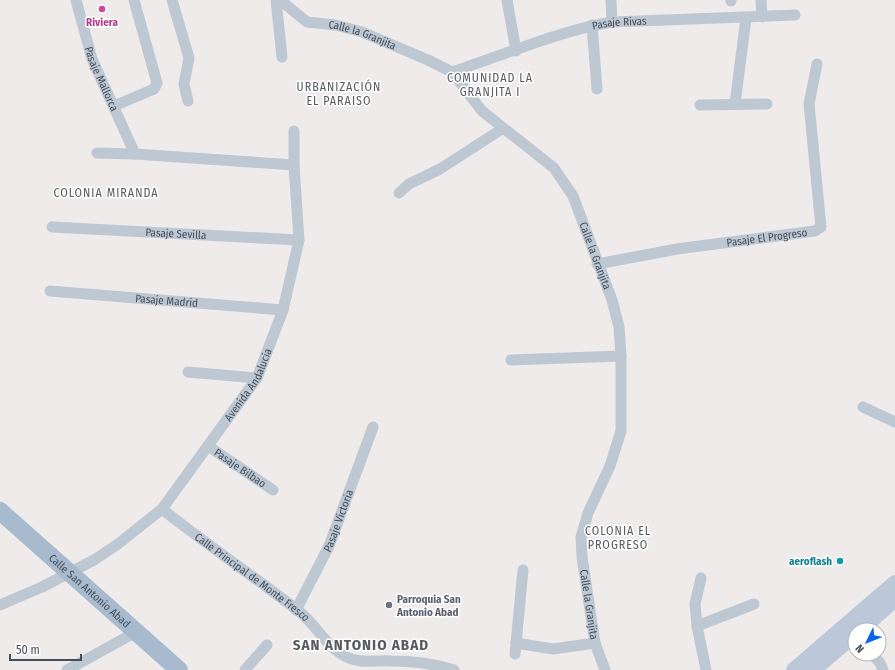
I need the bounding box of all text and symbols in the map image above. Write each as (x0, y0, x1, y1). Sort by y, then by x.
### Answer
marker: Riviera (97, 4, 107, 14)
street label: Pasaje Rivas (591, 14, 647, 32)
place label: Riviera (86, 16, 118, 29)
street label: Calle la Granjita (328, 18, 398, 52)
street label: Pasaje Mallorca (82, 45, 121, 113)
district label: COMUNIDAD LA GRANJITA I (447, 71, 533, 99)
district label: URBANIZACIÓN EL PARAISO (297, 79, 381, 108)
district label: COLONIA MIRANDA (53, 186, 159, 200)
street label: Calle la Granjita (577, 220, 614, 291)
street label: Pasaje Sevilla (145, 225, 207, 242)
street label: Pasaje El Progreso (726, 226, 808, 249)
street label: Pasaje Madrid (135, 291, 198, 310)
street label: Avenida Andalucía (221, 346, 274, 424)
street label: Pasaje Bilbao (212, 446, 269, 490)
street label: Pasaje Victoria (321, 488, 356, 554)
district label: COLONIA EL PROGRESO (585, 524, 651, 552)
street label: Calle Principal de Monte Fresco (192, 530, 313, 624)
street label: Calle San Antonio Abad (46, 551, 133, 630)
place label: aeroflash (789, 555, 832, 568)
marker: aeroflash (835, 556, 845, 566)
street label: Calle la Granjita (577, 568, 601, 641)
place label: Parroquia San Antonio Abad (396, 593, 461, 619)
marker: Parroquia San Antonio Abad (384, 600, 394, 610)
north arrow (847, 622, 887, 662)
scale bar (10, 636, 81, 662)
district label: SAN ANTONIO ABAD (293, 636, 429, 654)
text: N (853, 642, 867, 655)
text: 50 m (16, 643, 40, 657)

